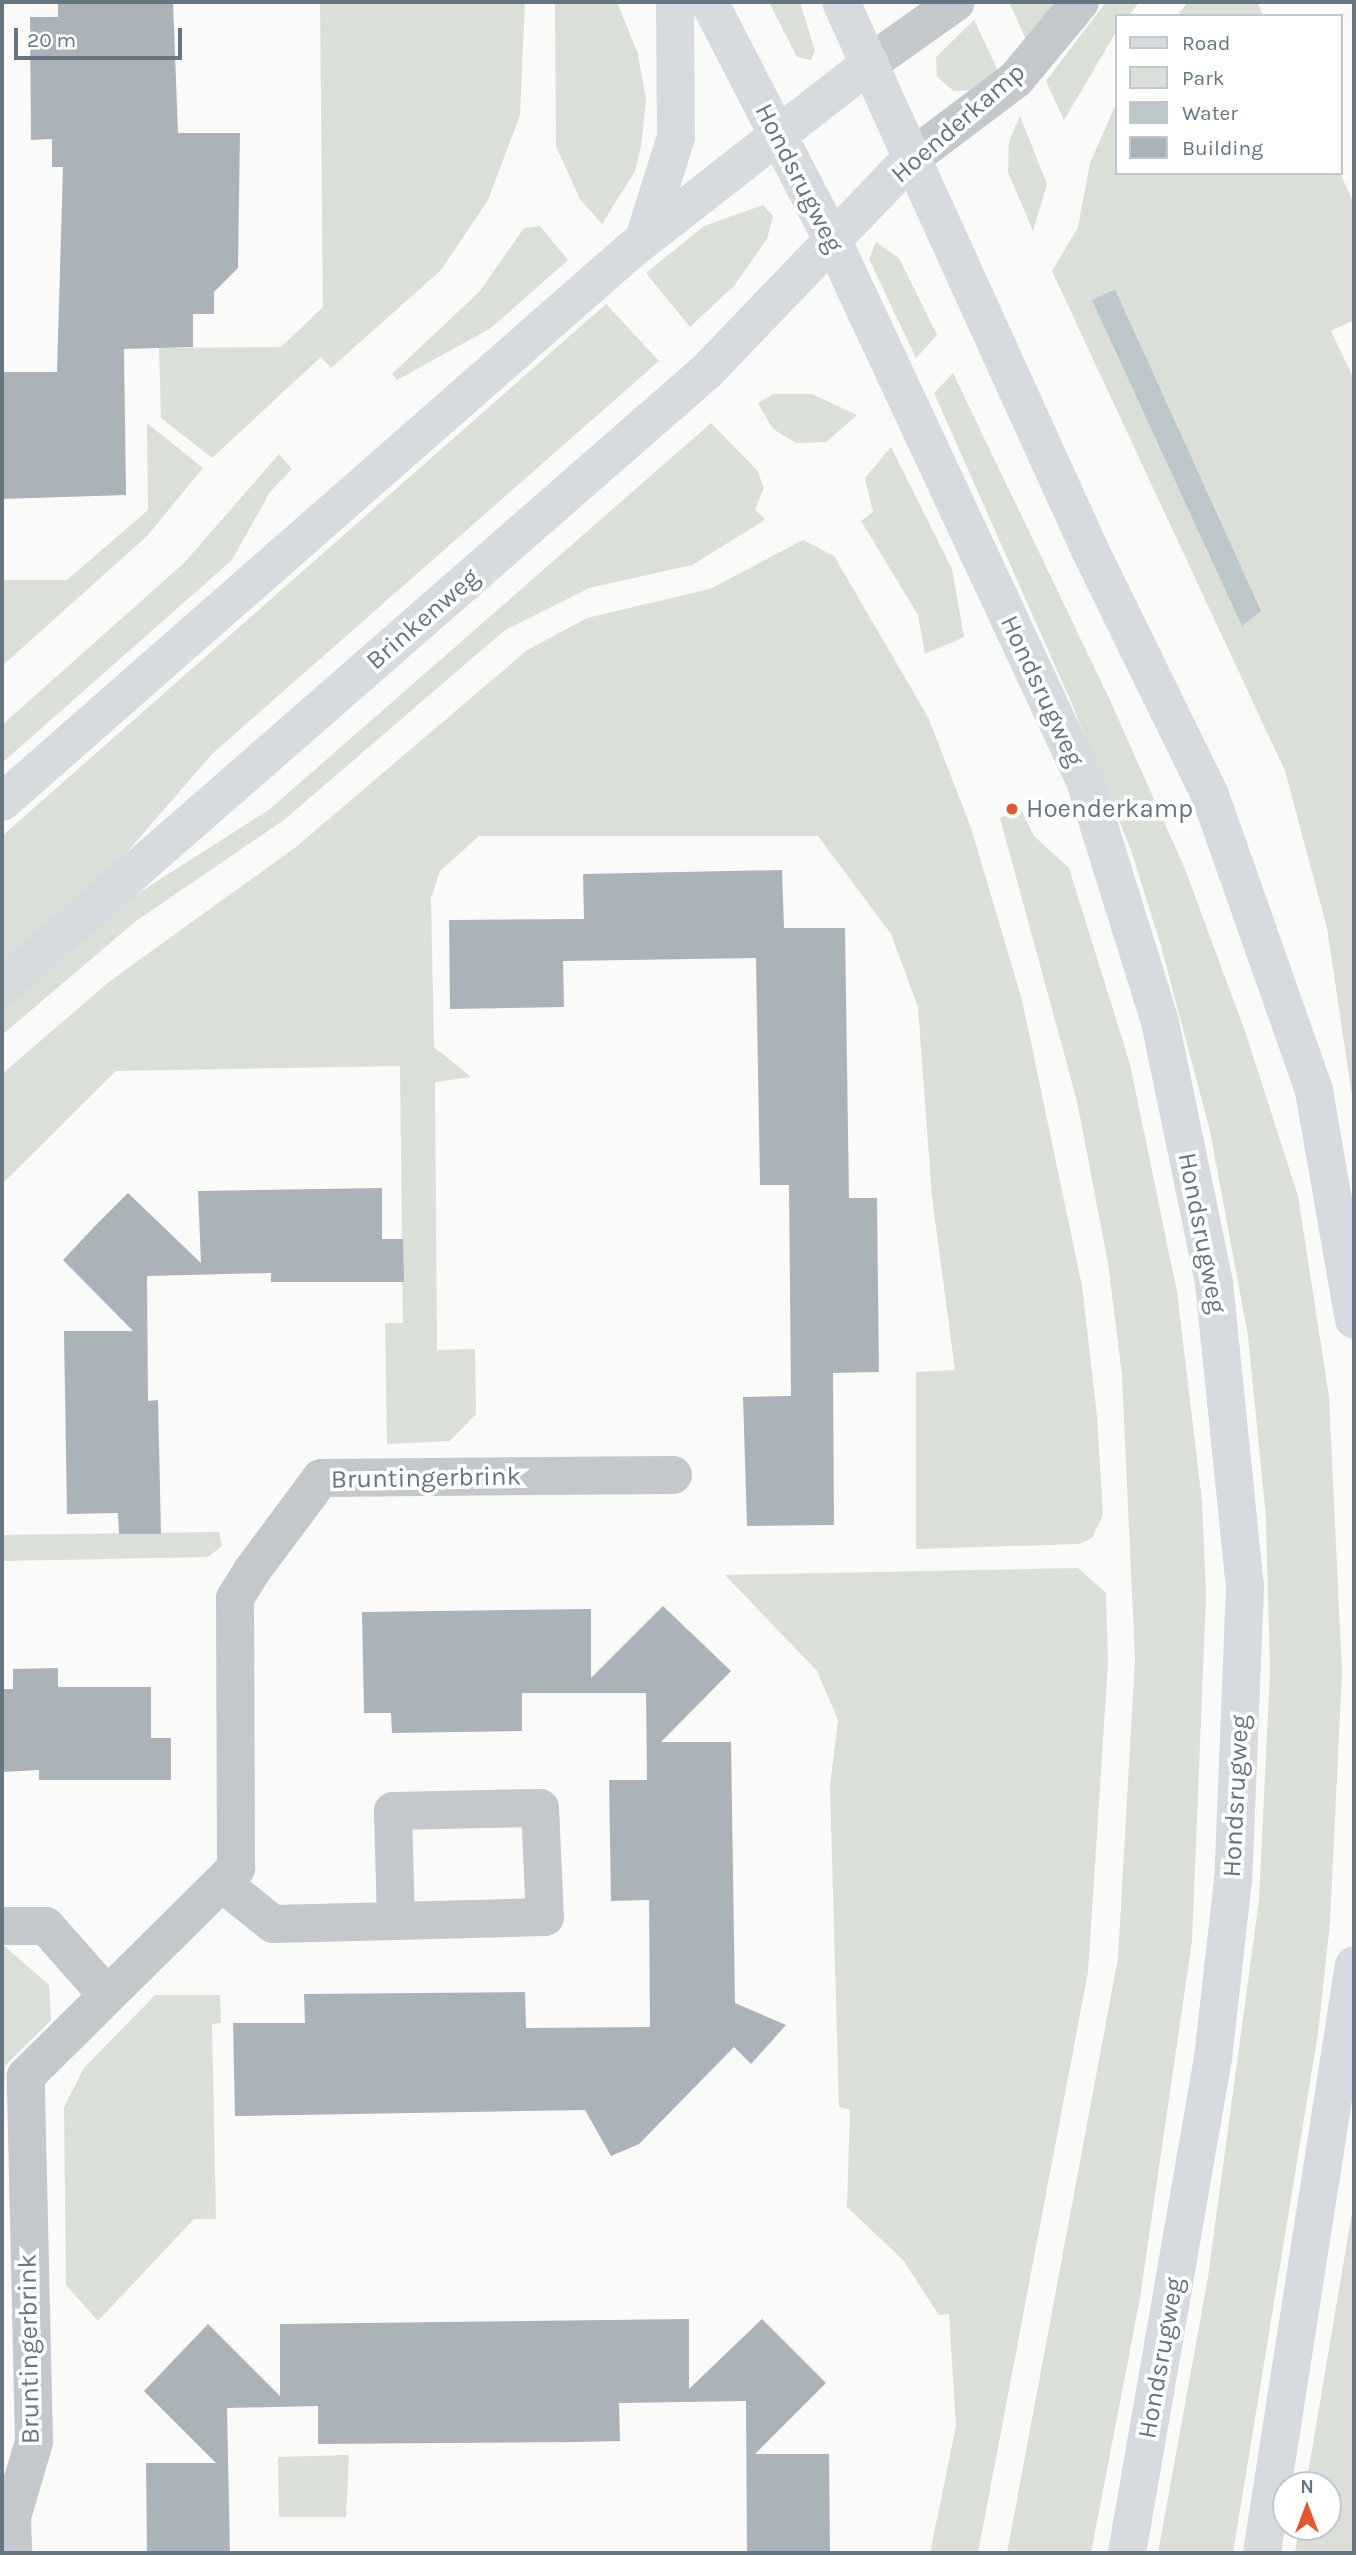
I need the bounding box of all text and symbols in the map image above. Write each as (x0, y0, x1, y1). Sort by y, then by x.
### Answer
scale bar (18, 14, 186, 58)
legend (1114, 14, 1342, 175)
text: 20 m (27, 28, 76, 52)
text: Road (1182, 31, 1230, 55)
street label: Hoenderkamp (885, 56, 1031, 190)
text: Park (1182, 66, 1225, 90)
street label: Hondsrugweg (748, 98, 850, 258)
text: Water (1182, 101, 1238, 125)
text: Building (1182, 136, 1263, 160)
street label: Brinkenweg (360, 561, 486, 677)
street label: Hondsrugweg (993, 611, 1091, 771)
place label: Hoenderkamp (1026, 793, 1193, 825)
marker: Hoenderkamp (1004, 801, 1020, 817)
street label: Hondsrugweg (1171, 1150, 1233, 1316)
street label: Bruntingerbrink (330, 1461, 522, 1495)
street label: Hondsrugweg (1216, 1714, 1256, 1878)
street label: Bruntingerbrink (12, 2253, 46, 2445)
street label: Hondsrugweg (1131, 2275, 1191, 2441)
north arrow (1272, 2471, 1342, 2541)
text: N (1300, 2476, 1314, 2498)

